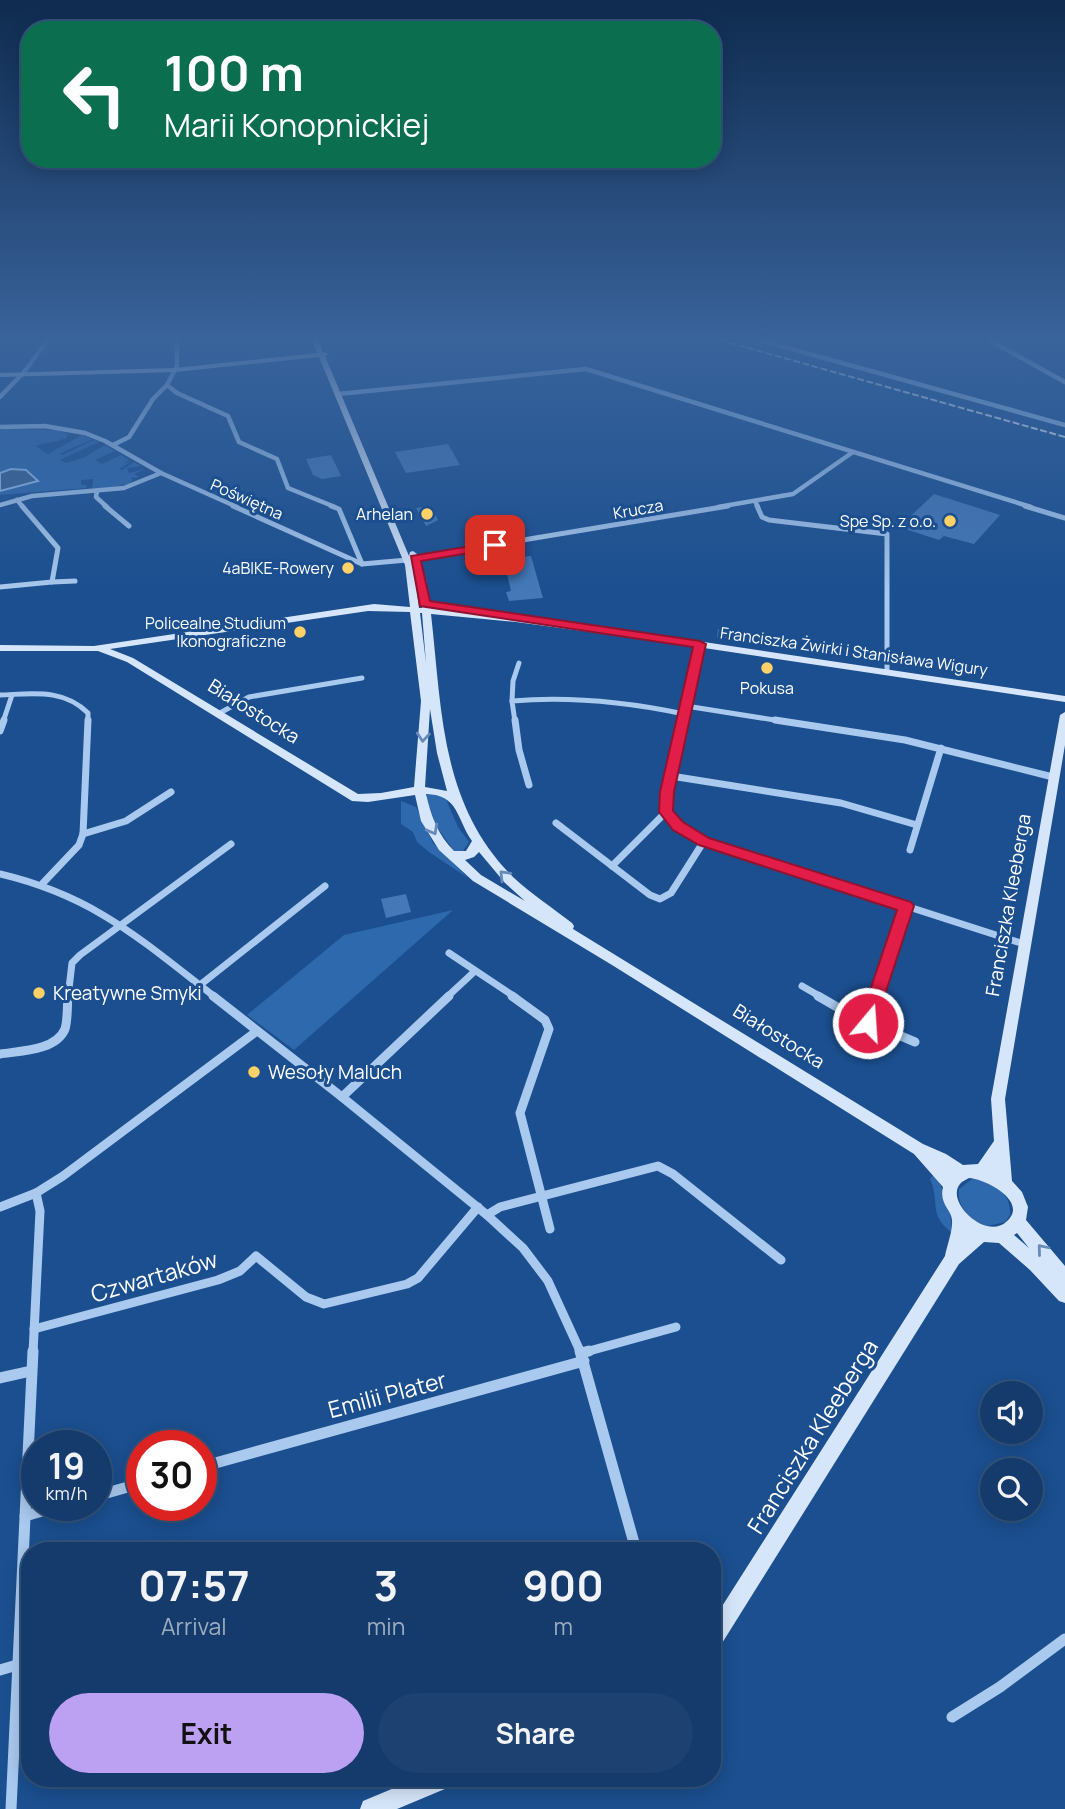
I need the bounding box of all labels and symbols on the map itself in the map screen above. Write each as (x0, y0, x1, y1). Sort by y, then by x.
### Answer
street label: Poświętna (207, 473, 287, 525)
street label: Krucza (611, 494, 665, 524)
place label: Arhelan (356, 503, 413, 525)
marker: Arhelan (419, 506, 435, 522)
place label: Spe Sp. z o.o. (840, 510, 936, 532)
marker: Spe Sp. z o.o. (942, 513, 958, 529)
pin (465, 515, 525, 575)
place label: 4aBIKE-Rowery (222, 557, 335, 579)
marker: 4aBIKE-Rowery (340, 560, 356, 576)
place label: Policealne Studium Ikonograficzne (145, 612, 286, 652)
street label: Franciszka Żwirki i Stanisława Wigury (719, 621, 990, 681)
marker: Policealne Studium Ikonograficzne (292, 624, 308, 640)
marker: Pokusa (759, 660, 775, 676)
street label: Białostocka (203, 673, 305, 749)
place label: Pokusa (740, 677, 794, 699)
one-way arrow (416, 731, 431, 742)
street label: Franciszka Kleeberga (979, 812, 1037, 998)
one-way arrow (425, 823, 438, 836)
one-way arrow (500, 870, 513, 883)
place label: Kreatywne Smyki (53, 980, 202, 1006)
marker: Kreatywne Smyki (31, 985, 47, 1001)
position arrow (831, 986, 905, 1060)
street label: Białostocka (728, 998, 830, 1074)
place label: Wesoły Maluch (268, 1059, 402, 1085)
marker: Wesoły Maluch (246, 1064, 262, 1080)
street label: Czwartaków (87, 1243, 222, 1309)
one-way arrow (1037, 1245, 1050, 1257)
street label: Franciszka Kleeberga (739, 1333, 885, 1539)
street label: Emilii Plater (324, 1363, 450, 1425)
speed limit sign: 30 (126, 1430, 217, 1521)

